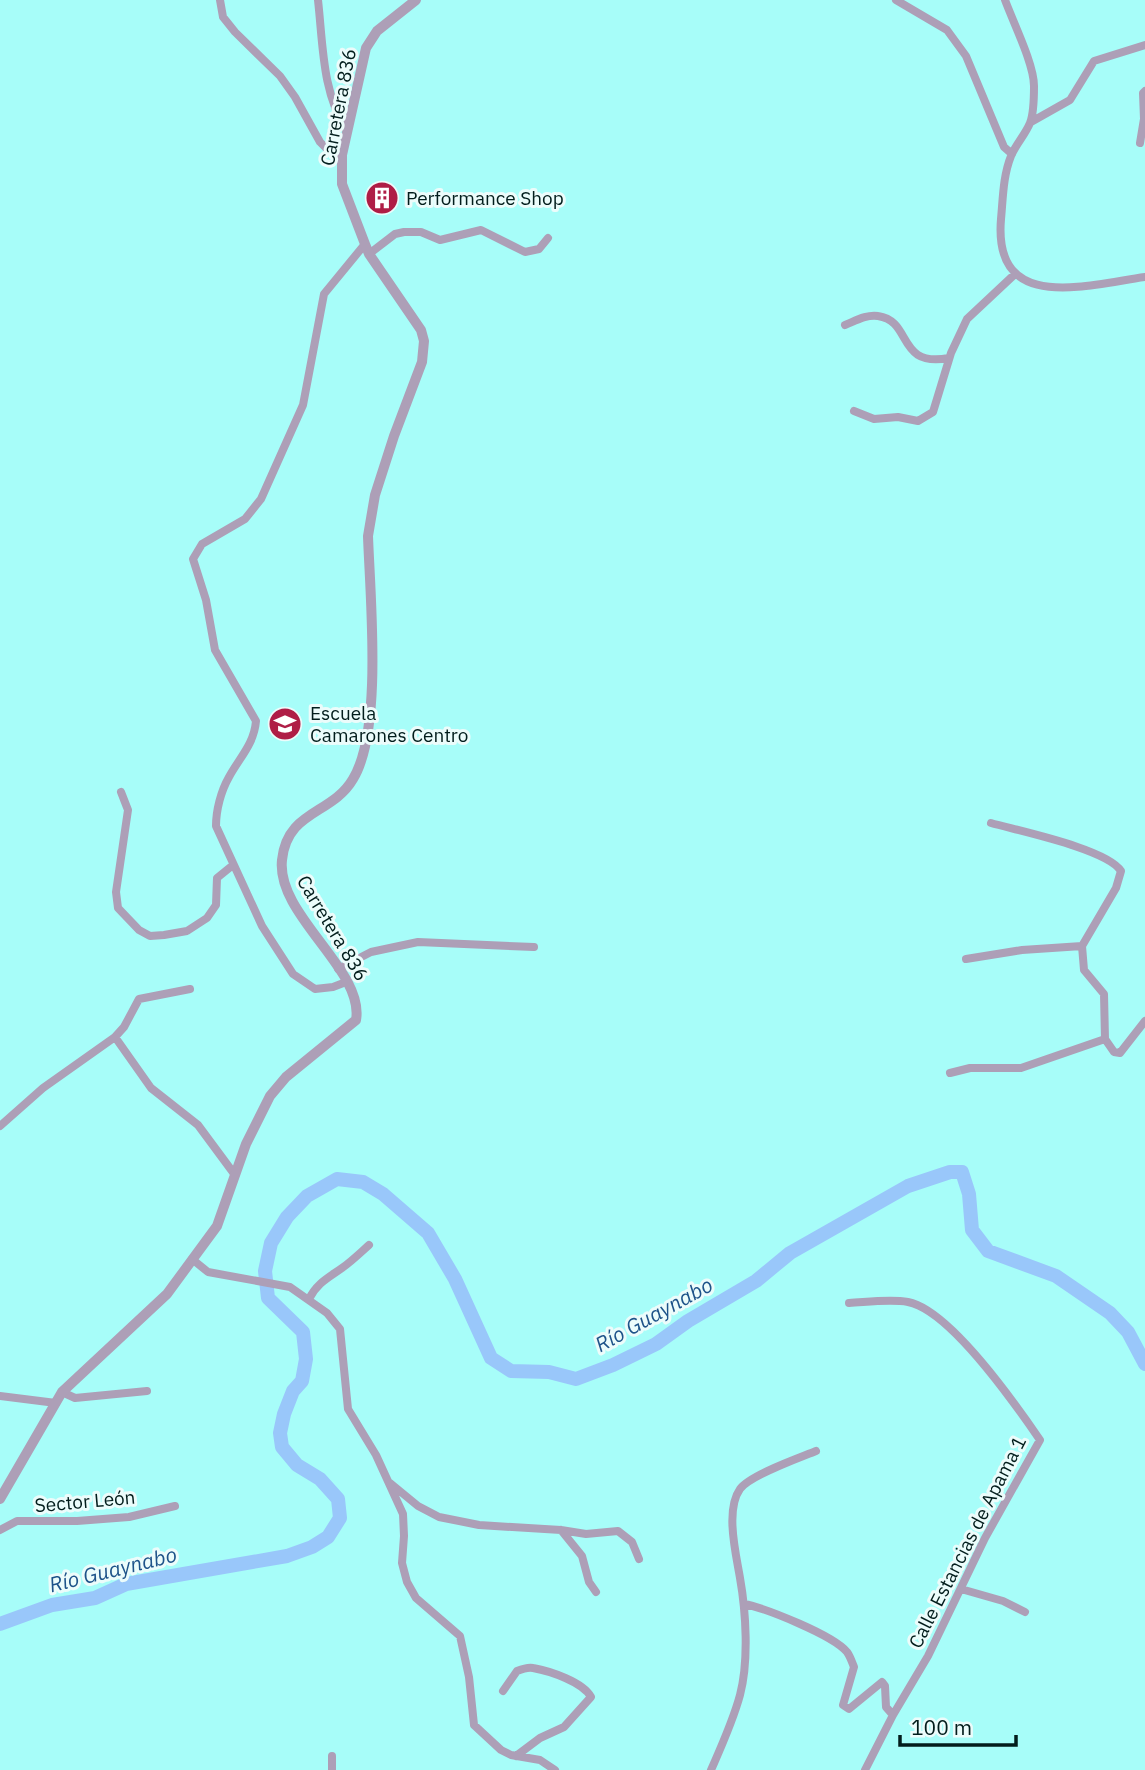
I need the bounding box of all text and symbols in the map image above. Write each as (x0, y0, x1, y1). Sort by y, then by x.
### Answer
street label: Carretera 836 (315, 46, 361, 168)
building icon: Performance Shop (363, 179, 401, 217)
place label: Performance Shop (406, 186, 564, 210)
place label: Escuela Camarones Centro (310, 701, 468, 747)
school or university icon: Escuela Camarones Centro (266, 705, 304, 743)
street label: Carretera 836 (292, 871, 374, 985)
water label: Río Guaynabo (590, 1270, 718, 1358)
street label: Calle Estancias de Apama 1 (903, 1432, 1031, 1652)
street label: Sector León (34, 1485, 136, 1517)
water label: Río Guaynabo (46, 1540, 180, 1598)
scale bar (900, 1704, 1016, 1748)
text: 100 m (911, 1713, 972, 1741)

